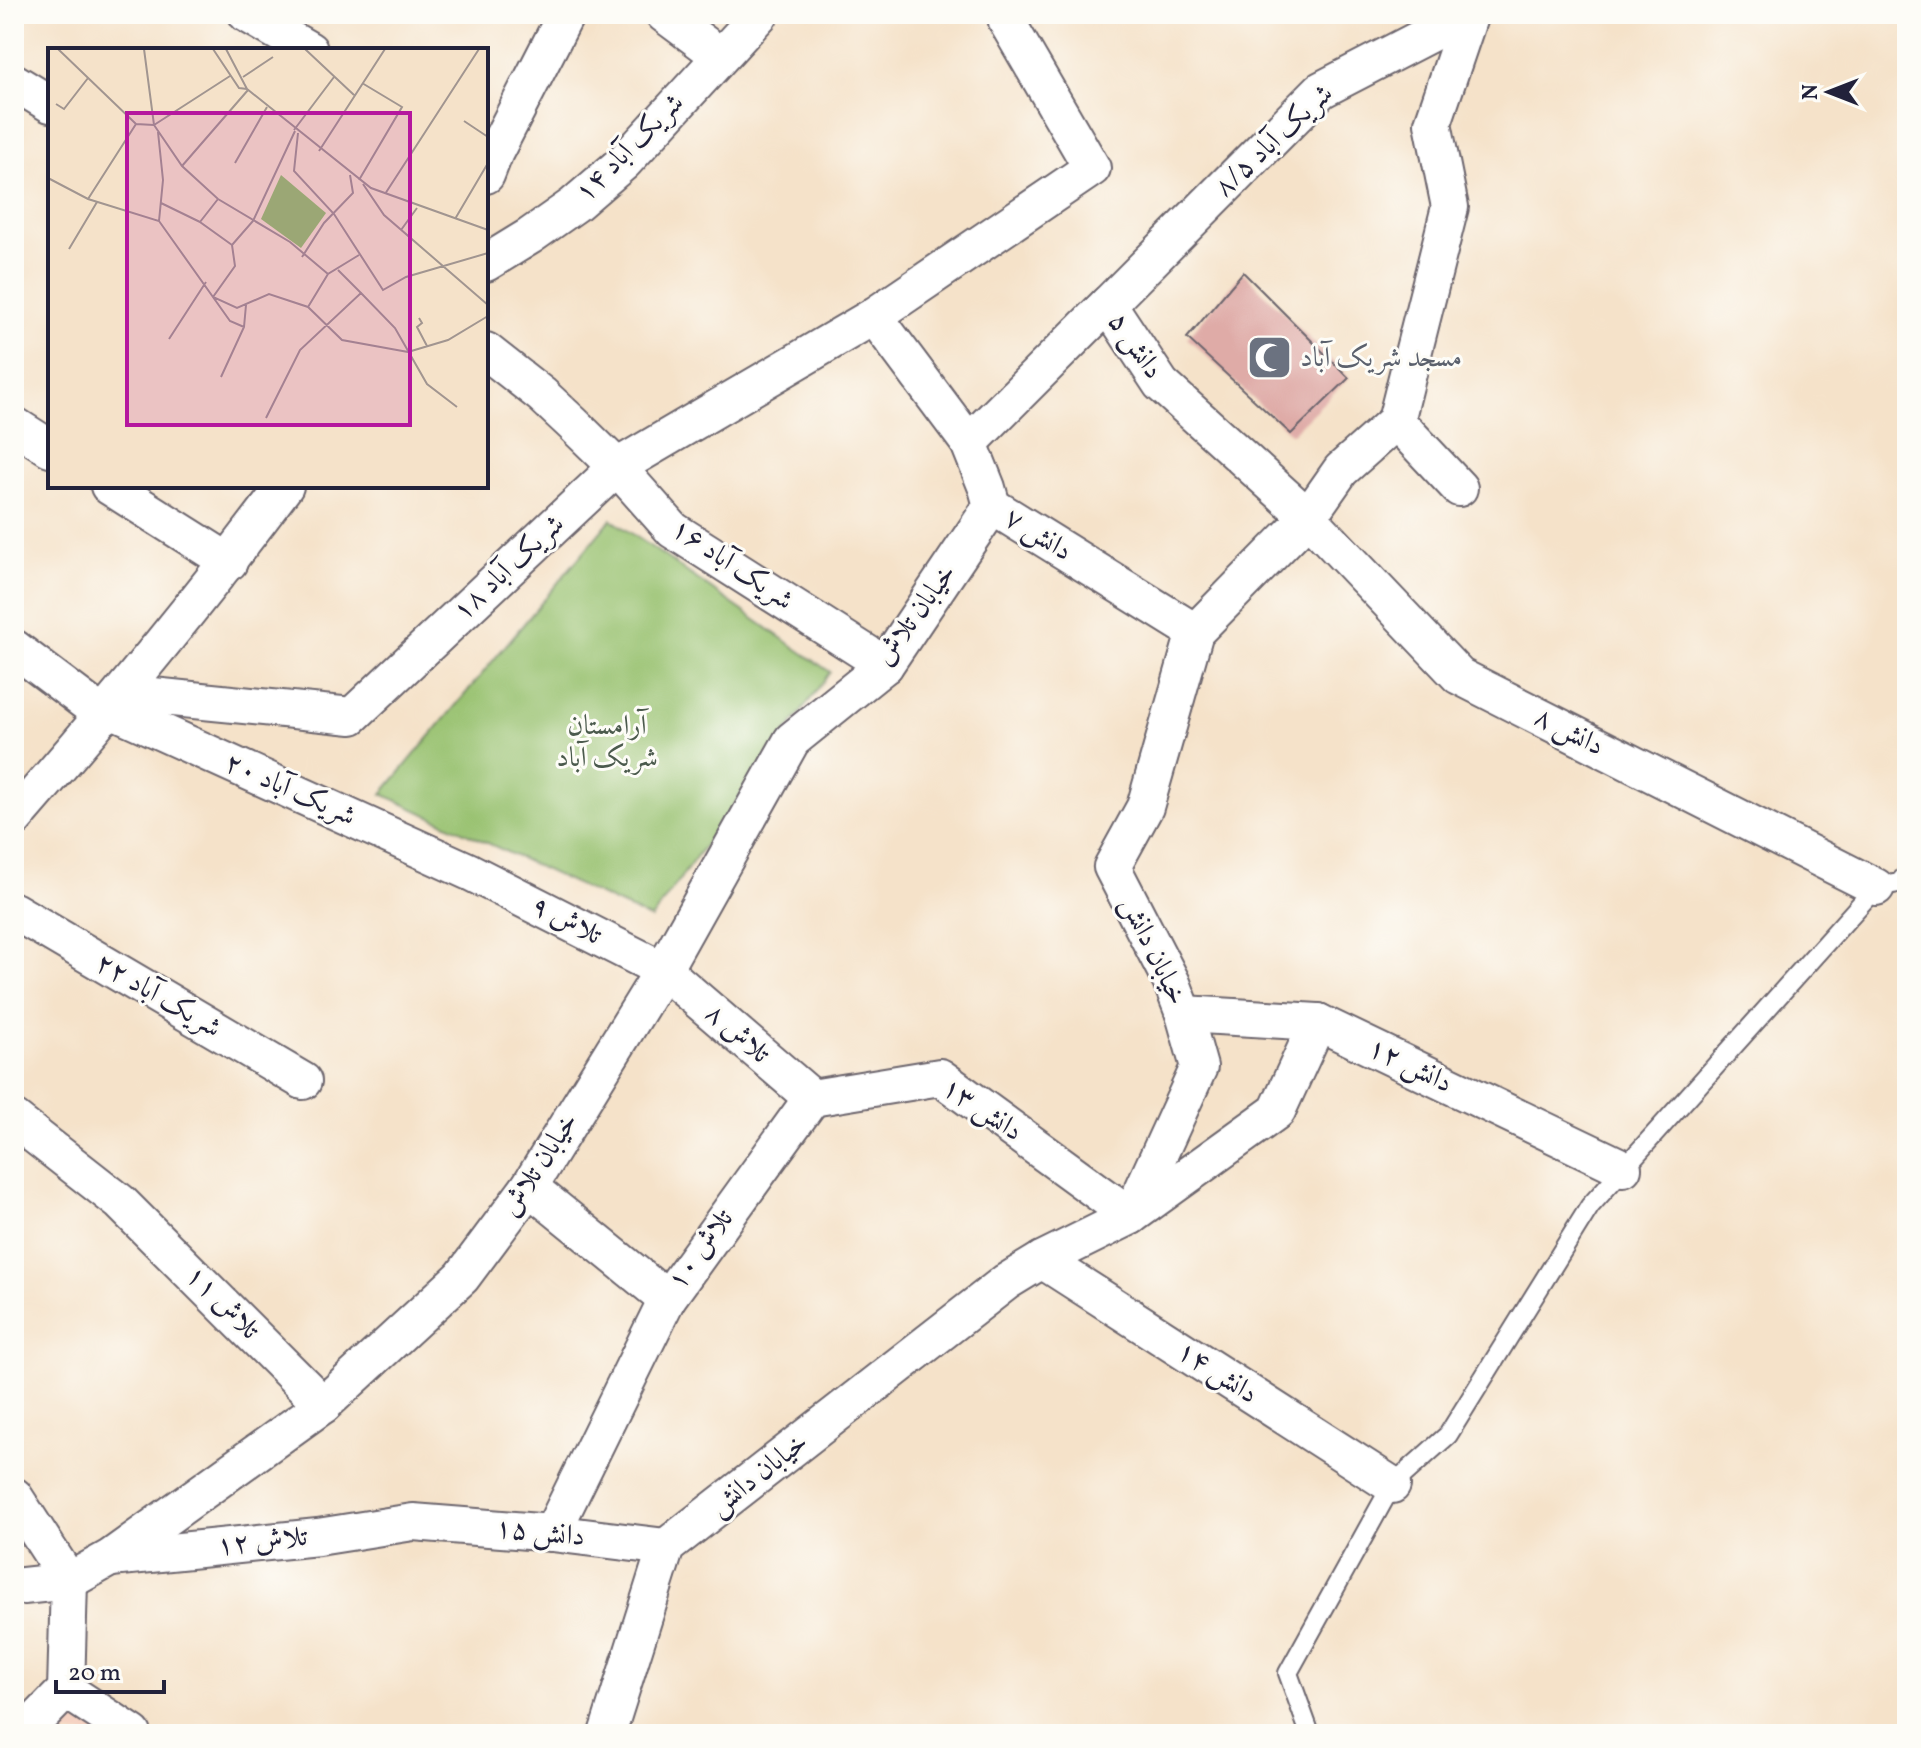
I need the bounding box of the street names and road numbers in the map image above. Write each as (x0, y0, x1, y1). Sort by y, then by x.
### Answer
street label: شریک آباد ۸/۵ (1206, 76, 1342, 206)
street label: شریک آباد ۱۴ (567, 85, 693, 211)
street label: دانش ۵ (1098, 305, 1172, 387)
street label: دانش ۷ (996, 499, 1080, 571)
street label: شریک آباد ۱۸ (445, 506, 573, 630)
street label: شریک آباد ۱۶ (663, 510, 801, 620)
street label: خیابان تلاش (866, 556, 966, 674)
street label: دانش ۸ (1527, 698, 1611, 766)
street label: شریک آباد ۲۰ (218, 744, 362, 836)
street label: تلاش ۹ (524, 887, 609, 956)
street label: خیابان دانش (1110, 890, 1196, 1012)
street label: شریک آباد ۲۲ (88, 944, 228, 1048)
street label: تلاش ۸ (696, 995, 778, 1074)
street label: دانش ۱۲ (1361, 1029, 1459, 1103)
street label: دانش ۱۳ (934, 1069, 1030, 1151)
street label: خیابان تلاش (492, 1105, 588, 1225)
street label: تلاش ۱۰ (659, 1201, 744, 1298)
street label: تلاش ۱۱ (176, 1257, 268, 1349)
street label: دانش ۱۴ (1169, 1332, 1265, 1414)
street label: خیابان دانش (701, 1424, 817, 1526)
street label: دانش ۱۵ (493, 1509, 587, 1557)
street label: تلاش ۱۲ (215, 1518, 310, 1566)

